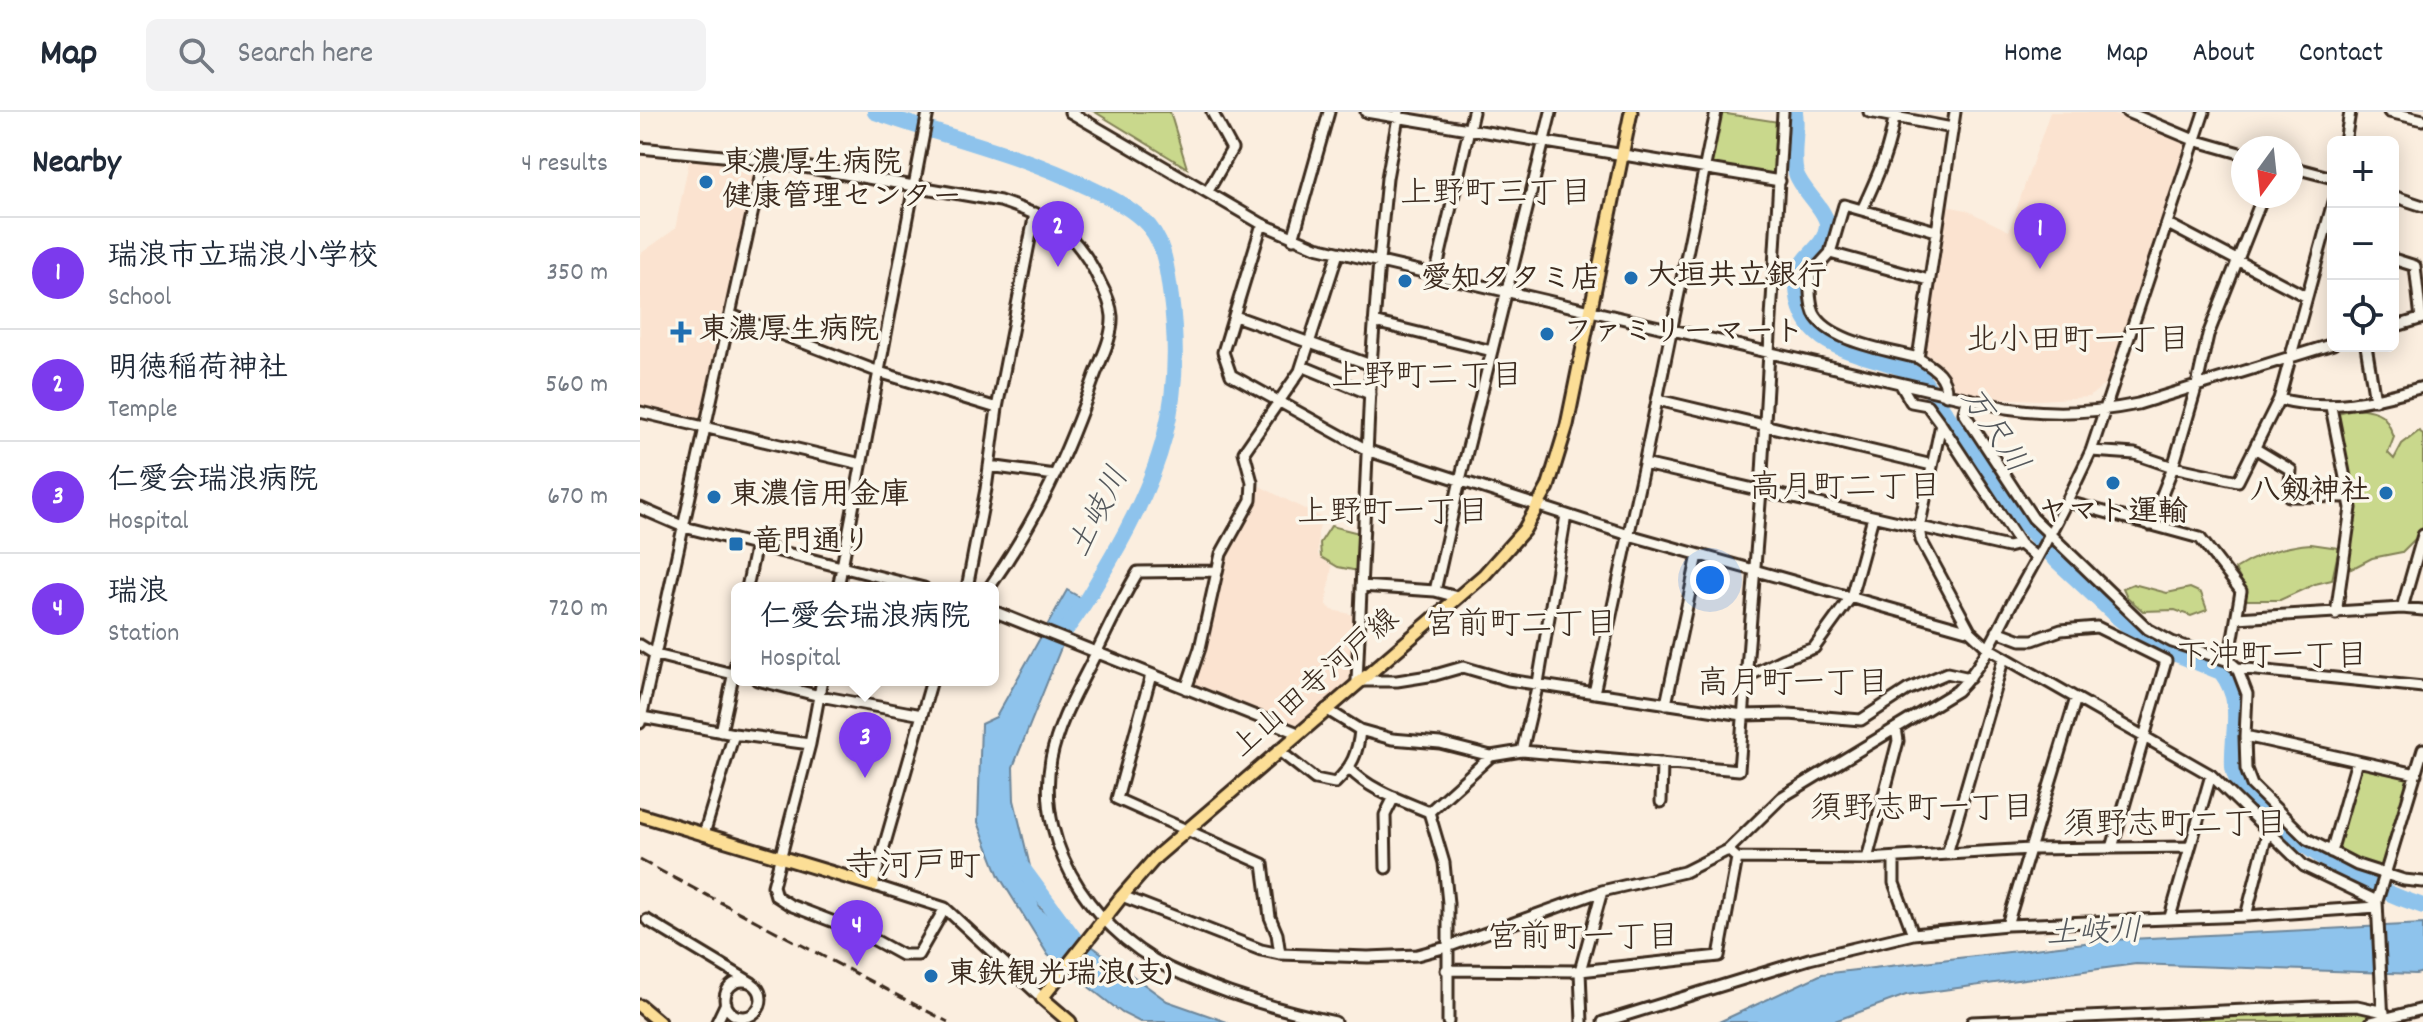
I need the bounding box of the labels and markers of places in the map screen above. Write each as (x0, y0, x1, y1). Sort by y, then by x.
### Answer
place label: 東濃厚生病院 健康管理センター (722, 144, 962, 221)
marker: 東濃厚生病院 健康管理センター (697, 173, 715, 191)
pin: 2 (1032, 201, 1084, 267)
pin: 1 (2014, 203, 2066, 269)
place label: 大垣共立銀行 (1647, 257, 1827, 300)
place label: 愛知タタミ店 (1421, 260, 1601, 303)
marker: 大垣共立銀行 (1622, 269, 1640, 287)
marker: 愛知タタミ店 (1396, 272, 1414, 290)
place label: 東濃厚生病院 (699, 311, 879, 354)
place label: ファミリーマート (1563, 313, 1804, 356)
marker: 東濃厚生病院 (670, 321, 692, 343)
marker: ファミリーマート (1538, 325, 1556, 343)
place label: 八剱神社 (2250, 472, 2370, 515)
marker: ヤマト運輸 (2104, 474, 2122, 492)
place label: 東濃信用金庫 (730, 476, 910, 519)
marker: 八剱神社 (2377, 484, 2395, 502)
marker: 東濃信用金庫 (705, 488, 723, 506)
place label: ヤマト運輸 (2038, 493, 2188, 536)
place label: 竜門通り (752, 523, 872, 566)
marker: 竜門通り (727, 535, 745, 553)
pin: 3 (839, 712, 891, 778)
pin: 4 (831, 900, 883, 966)
place label: 東鉄観光瑞浪(支) (947, 955, 1172, 998)
marker: 東鉄観光瑞浪(支) (922, 967, 940, 985)

